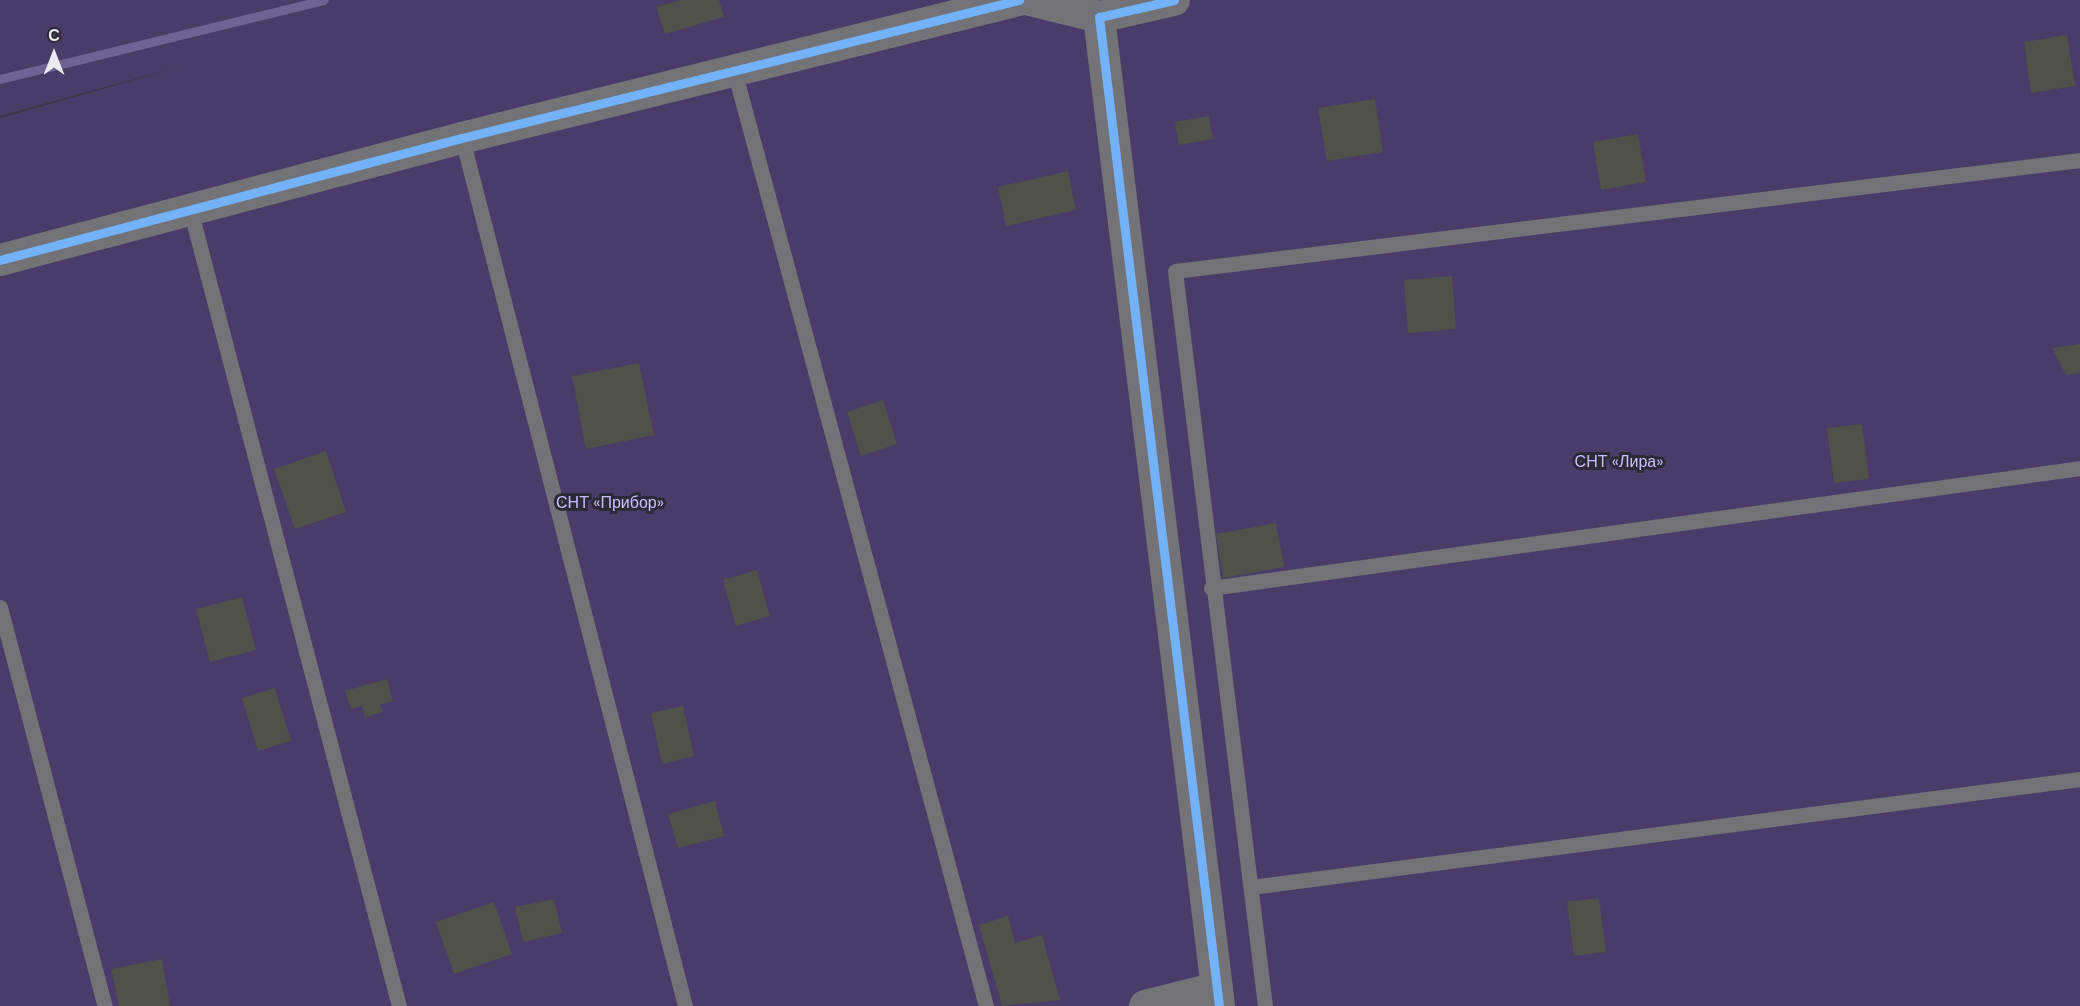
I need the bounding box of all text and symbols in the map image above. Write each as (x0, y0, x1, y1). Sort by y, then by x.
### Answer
north arrow (24, 24, 84, 84)
text: С (48, 25, 60, 46)
park label: СНТ «Лира» (1575, 452, 1663, 472)
park label: СНТ «Прибор» (556, 493, 664, 513)

